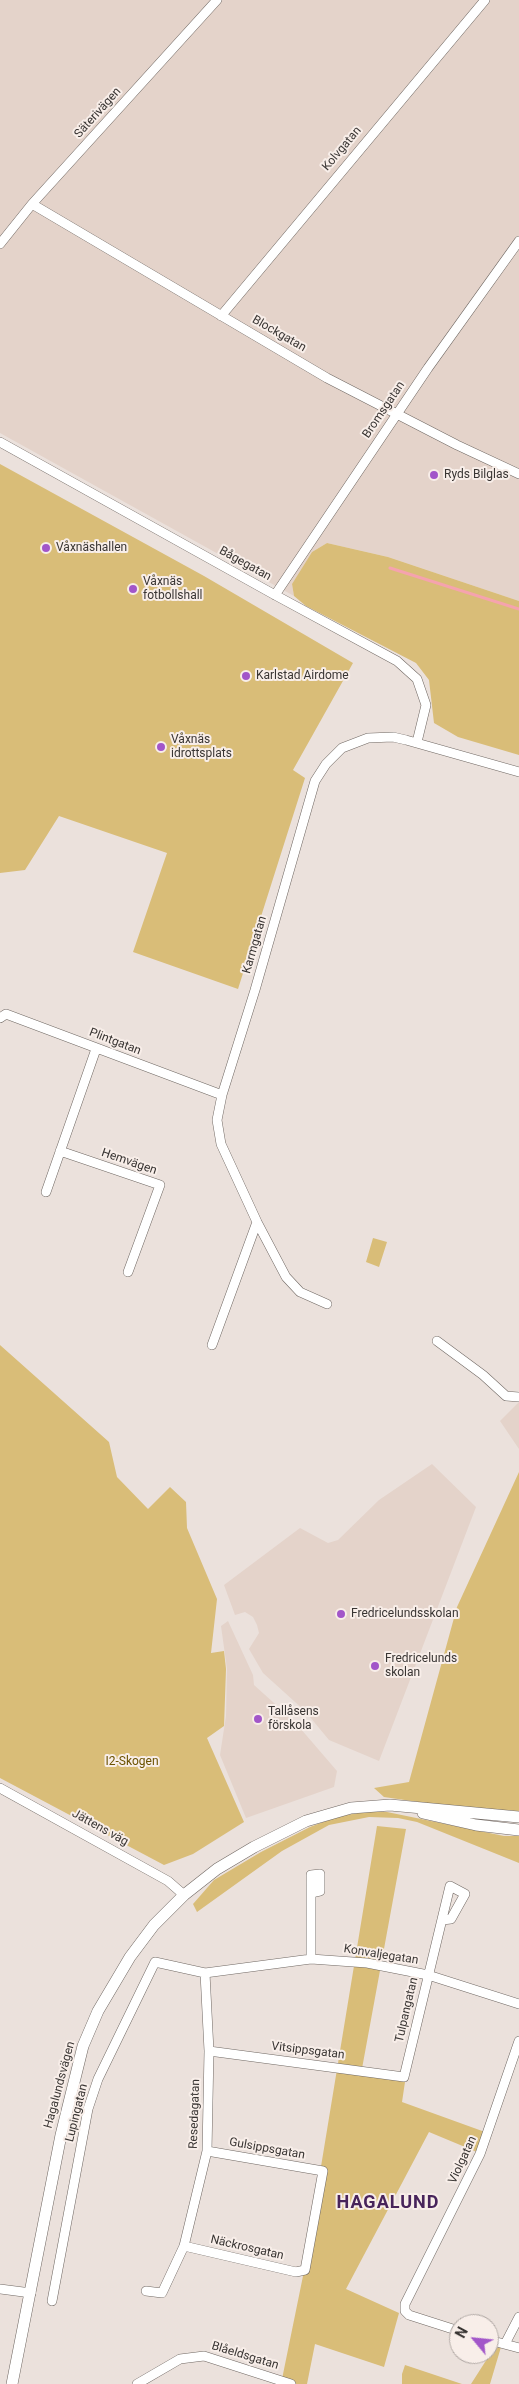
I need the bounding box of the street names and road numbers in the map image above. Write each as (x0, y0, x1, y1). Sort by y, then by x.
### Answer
street label: Säterivägen (72, 85, 124, 141)
street label: Kolvgatan (319, 124, 365, 174)
street label: Blockgatan (249, 313, 309, 355)
street label: Bromsgatan (360, 379, 408, 441)
street label: Bågegatan (216, 544, 274, 584)
street label: Karmgatan (240, 915, 270, 975)
street label: Plintgatan (87, 1026, 143, 1058)
street label: Hemvägen (100, 1146, 158, 1178)
street label: Jättens väg (69, 1807, 131, 1849)
street label: Konvaljegatan (343, 1942, 419, 1968)
street label: Tulpangatan (393, 1976, 421, 2044)
street label: Vitsippsgatan (271, 2039, 345, 2063)
street label: Hagalundsvägen (41, 2040, 79, 2130)
street label: Resedagatan (187, 2079, 203, 2149)
street label: Lupingatan (63, 2082, 91, 2144)
street label: Violgatan (446, 2134, 480, 2186)
street label: Gulsippsgatan (228, 2135, 306, 2163)
street label: Näckrosgatan (209, 2233, 285, 2263)
street label: Blåeldsgatan (210, 2339, 280, 2373)

